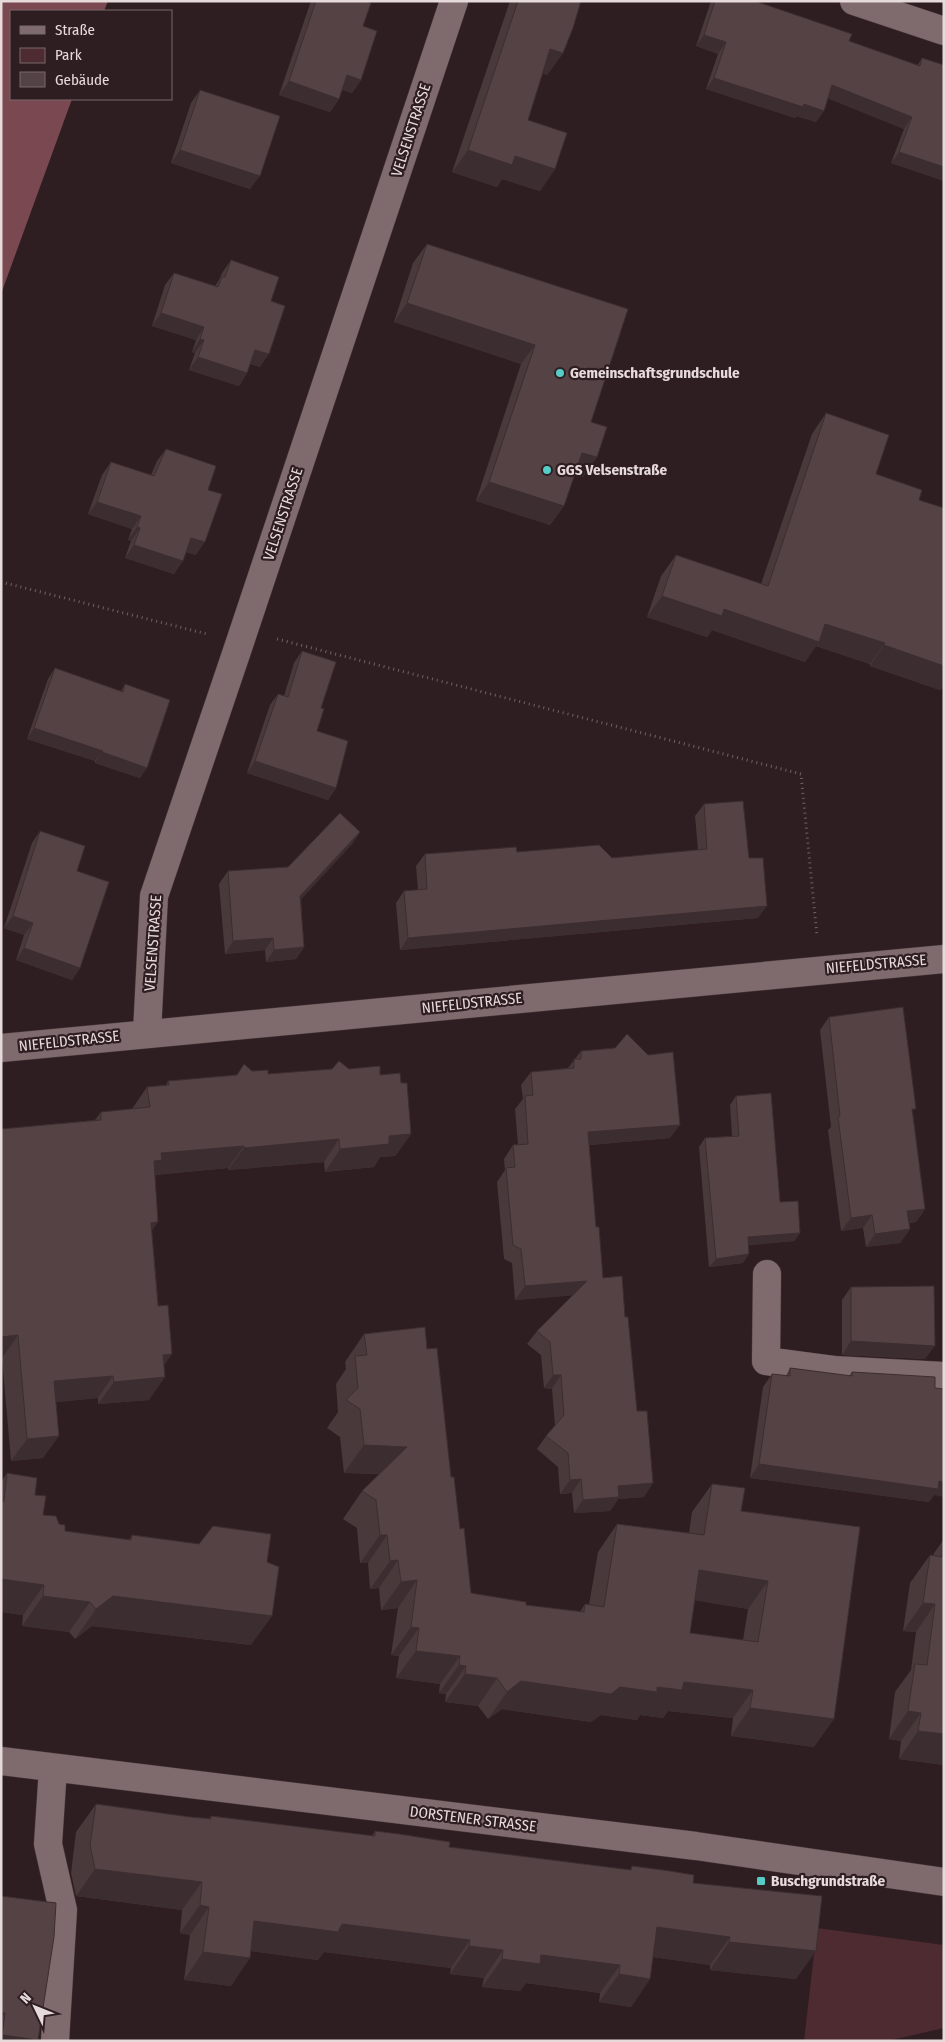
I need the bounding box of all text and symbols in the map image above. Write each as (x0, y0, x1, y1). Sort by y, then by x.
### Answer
legend (10, 10, 172, 100)
text: Straße (55, 21, 95, 39)
text: Park (55, 46, 82, 64)
text: Gebäude (55, 71, 110, 89)
street label: VELSENSTRASSE (388, 81, 434, 179)
place label: Gemeinschaftsgrundschule (570, 364, 740, 382)
marker: Gemeinschaftsgrundschule (554, 367, 566, 379)
place label: GGS Velsenstraße (557, 461, 667, 479)
marker: GGS Velsenstraße (541, 464, 553, 476)
street label: VELSENSTRASSE (260, 465, 306, 563)
street label: VELSENSTRASSE (141, 894, 165, 992)
street label: NIEFELDSTRASSE (825, 951, 927, 977)
street label: NIEFELDSTRASSE (421, 989, 523, 1017)
street label: NIEFELDSTRASSE (18, 1027, 120, 1055)
street label: DORSTENER STRASSE (409, 1802, 537, 1836)
place label: Buschgrundstraße (771, 1872, 886, 1890)
marker: Buschgrundstraße (755, 1875, 767, 1887)
north arrow (10, 1982, 60, 2032)
text: N (17, 1990, 35, 2007)

